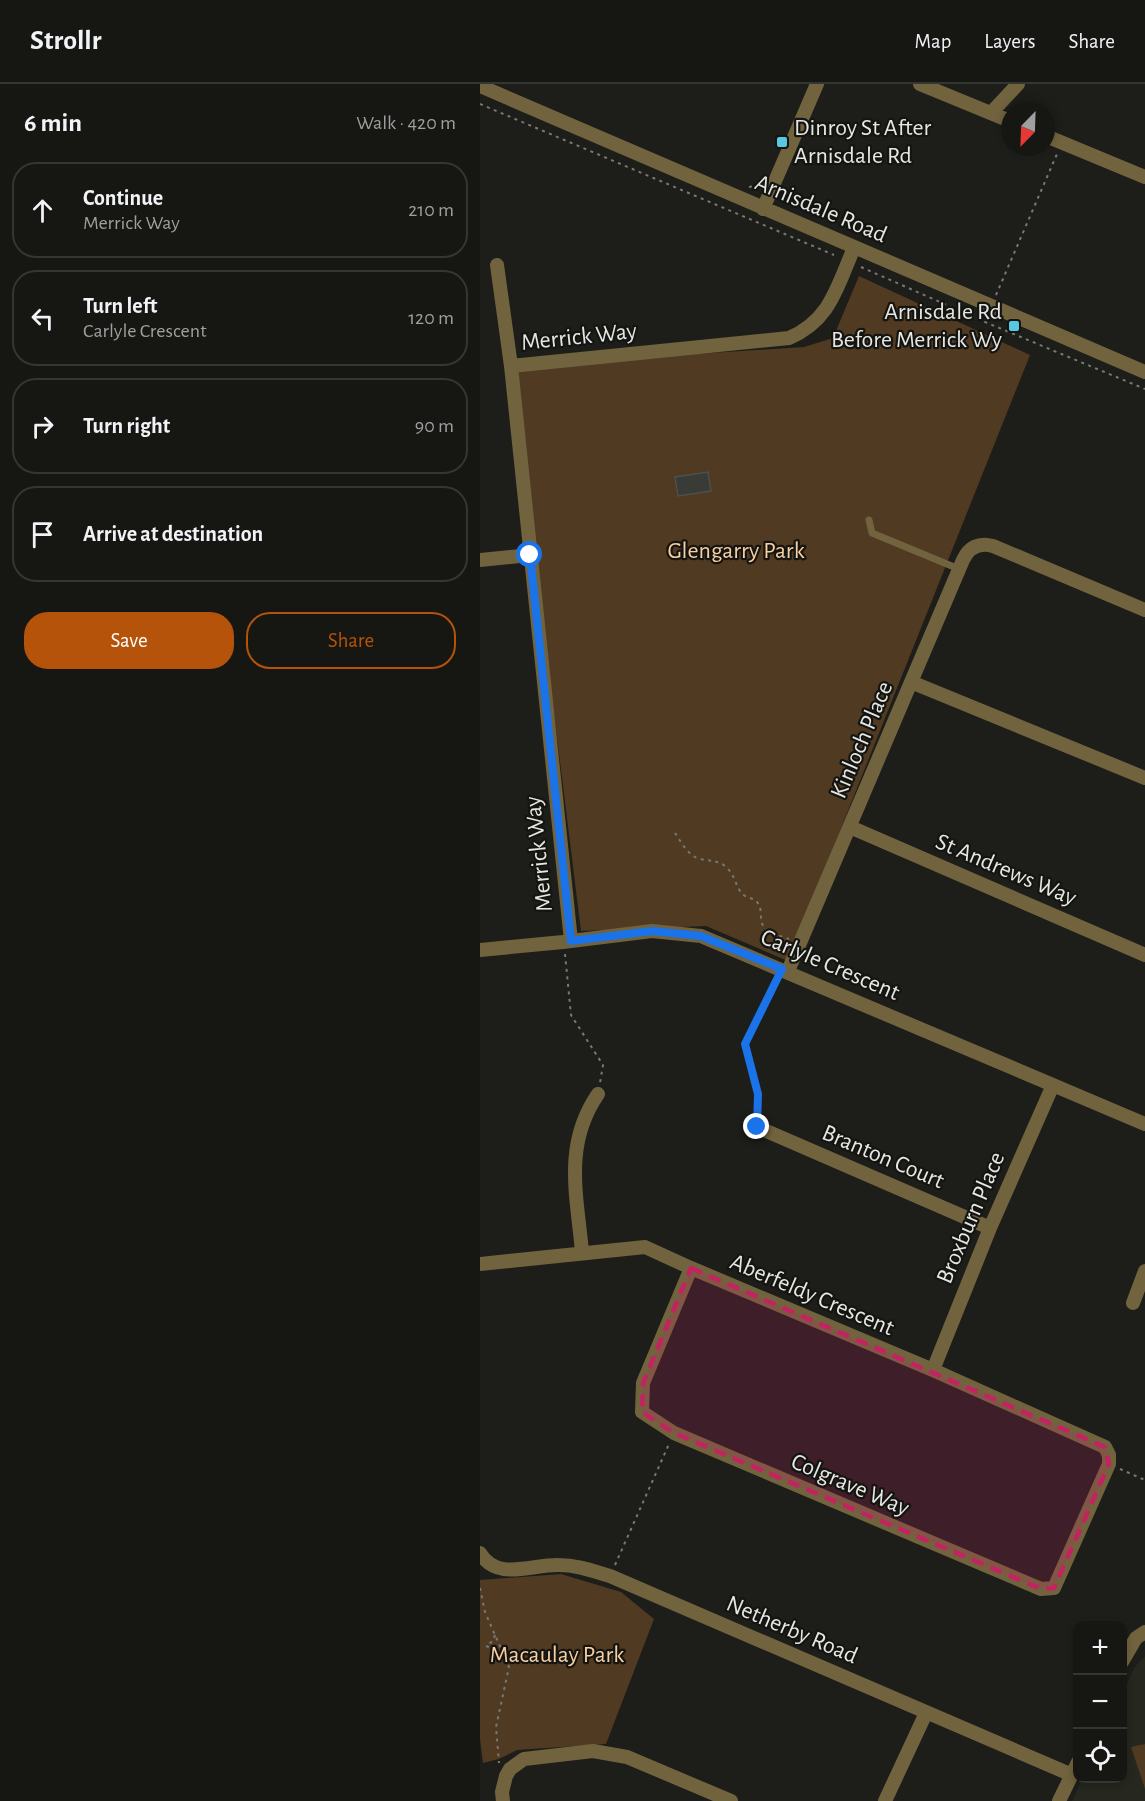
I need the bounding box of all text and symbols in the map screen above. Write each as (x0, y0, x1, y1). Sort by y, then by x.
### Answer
text: Strollr (30, 27, 101, 55)
text: Map (915, 31, 951, 52)
text: Layers (984, 31, 1035, 52)
text: Share (1068, 31, 1115, 52)
north arrow (1001, 102, 1055, 156)
text: 6 min (24, 110, 82, 136)
text: Walk · 420 m (356, 113, 456, 133)
place label: Dinroy St After Arnisdale Rd (794, 116, 932, 168)
marker: Dinroy St After Arnisdale Rd (775, 135, 789, 149)
street label: Arnisdale Road (752, 170, 890, 248)
text: Continue (83, 187, 163, 209)
icon: ahead (26, 194, 59, 227)
text: 210 m (408, 200, 454, 220)
text: Merrick Way (83, 213, 180, 233)
text: Turn left (83, 295, 157, 317)
place label: Arnisdale Rd Before Merrick Wy (831, 300, 1002, 352)
icon: left (26, 302, 59, 335)
text: 120 m (408, 308, 454, 328)
street label: Merrick Way (520, 319, 638, 355)
marker: Arnisdale Rd Before Merrick Wy (1007, 319, 1021, 333)
text: Carlyle Crescent (83, 321, 207, 341)
icon: right (26, 410, 59, 443)
text: Turn right (83, 415, 170, 437)
text: 90 m (415, 416, 454, 436)
icon: arrive (26, 518, 59, 551)
text: Arrive at destination (83, 523, 263, 545)
park label: Glengarry Park (667, 539, 805, 563)
route start (516, 541, 542, 567)
button: Save (24, 612, 234, 669)
button: Share (246, 612, 456, 669)
street label: Kinloch Place (827, 678, 897, 802)
street label: Merrick Way (521, 795, 557, 913)
street label: St Andrews Way (932, 830, 1080, 910)
street label: Carlyle Crescent (757, 925, 903, 1005)
route end (743, 1113, 769, 1139)
street label: Branton Court (819, 1121, 948, 1194)
street label: Broxburn Place (933, 1149, 1009, 1287)
street label: Aberfeldy Crescent (727, 1250, 898, 1340)
street label: Colgrave Way (787, 1449, 913, 1521)
street label: Netherby Road (723, 1592, 861, 1668)
map controls (1073, 1621, 1127, 1783)
button: + (1073, 1621, 1127, 1675)
park label: Macaulay Park (490, 1643, 624, 1667)
button: − (1073, 1675, 1127, 1729)
button: locate (1073, 1729, 1127, 1783)

